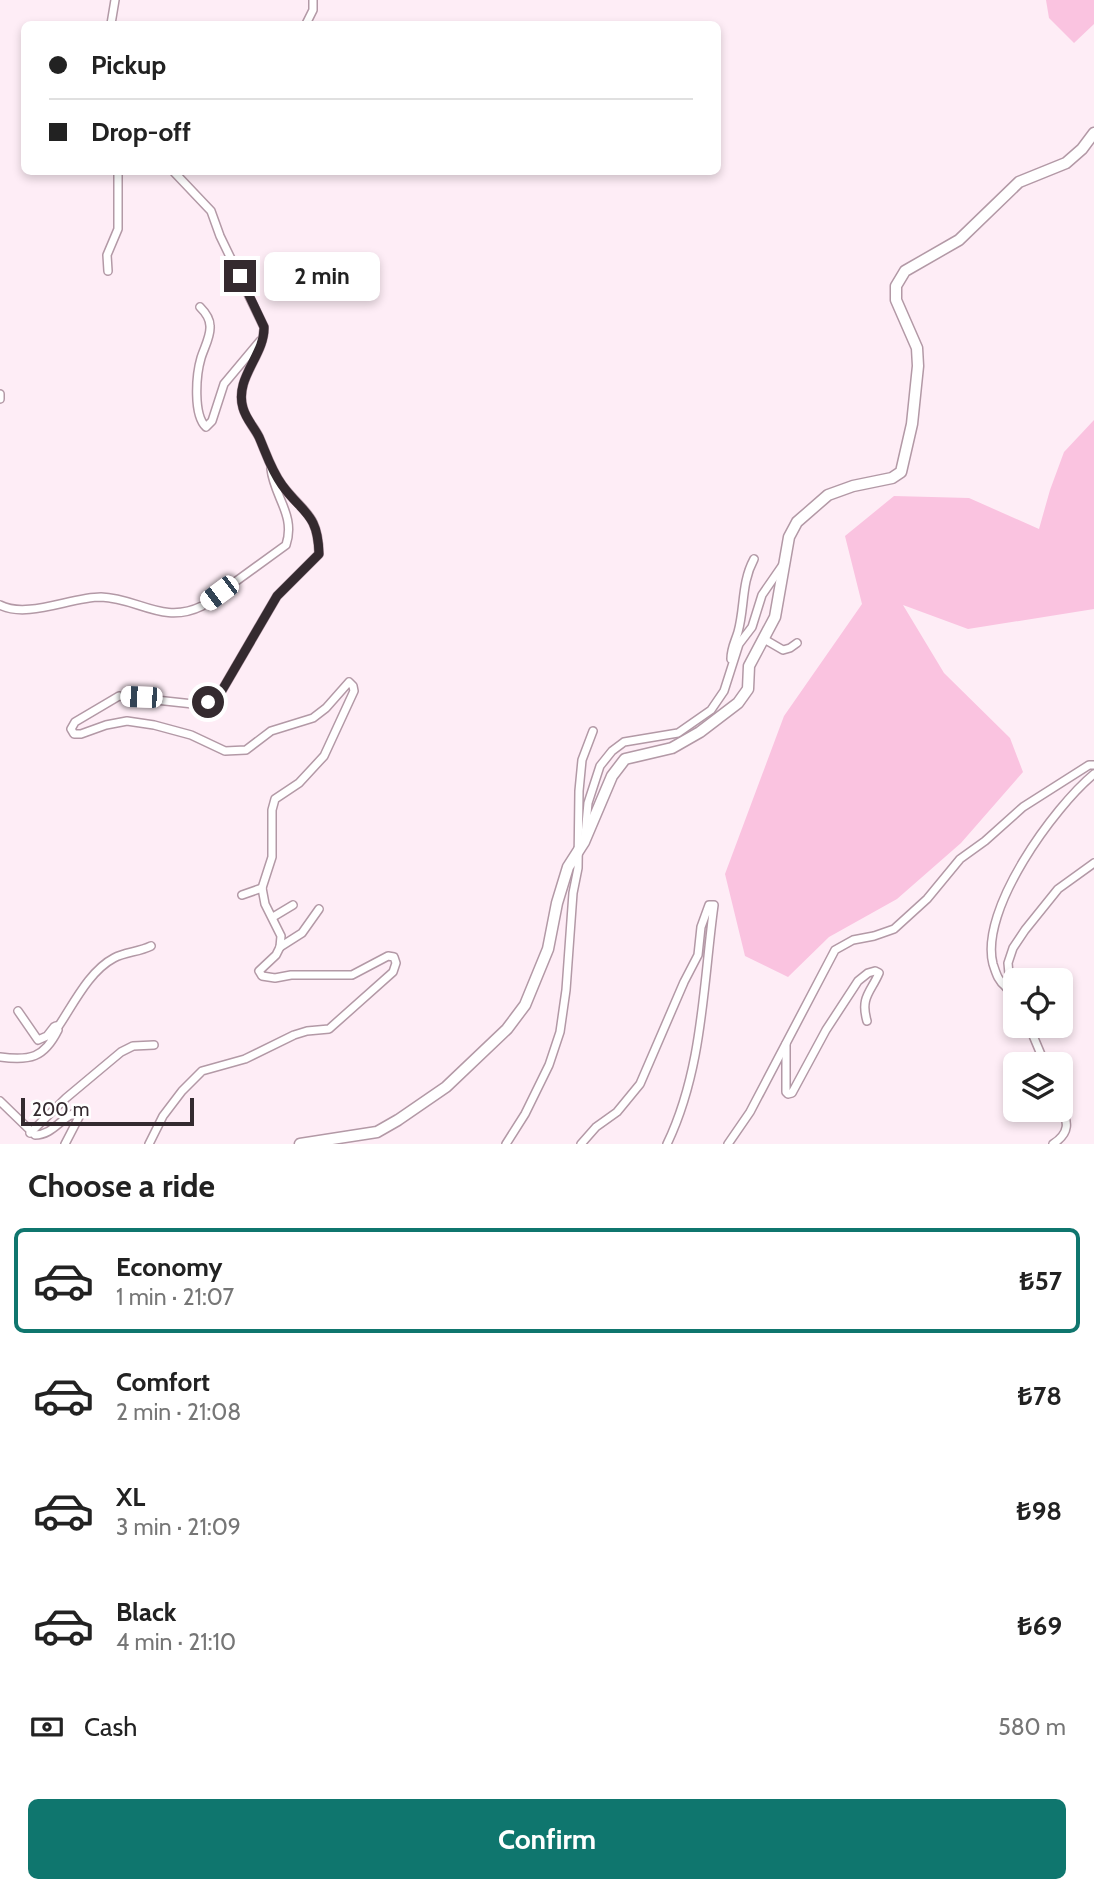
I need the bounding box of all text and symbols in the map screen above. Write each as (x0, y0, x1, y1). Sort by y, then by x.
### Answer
text: Pickup (91, 49, 166, 81)
text: Drop-off (91, 116, 191, 148)
callout: 2 min (264, 252, 380, 300)
route end (224, 260, 256, 292)
text: 2 min (294, 262, 350, 290)
car (196, 572, 243, 614)
car (120, 686, 163, 708)
route start (192, 686, 224, 718)
map controls (1003, 968, 1073, 1122)
button: locate (1003, 968, 1073, 1038)
button: layers (1003, 1052, 1073, 1122)
scale bar (21, 1095, 194, 1127)
text: 200 m (32, 1098, 89, 1121)
text: Choose a ride (28, 1166, 215, 1205)
icon: car (32, 1249, 95, 1312)
text: Economy (116, 1251, 222, 1283)
text: ₺57 (1019, 1265, 1062, 1297)
text: 1 min · 21:07 (116, 1283, 234, 1311)
icon: car (32, 1364, 95, 1427)
text: Comfort (116, 1366, 210, 1398)
text: ₺78 (1018, 1380, 1062, 1412)
text: 2 min · 21:08 (116, 1398, 241, 1426)
icon: car (32, 1479, 95, 1542)
text: XL (116, 1481, 145, 1513)
text: ₺98 (1016, 1495, 1062, 1527)
text: 3 min · 21:09 (116, 1513, 241, 1541)
icon: car (32, 1594, 95, 1657)
text: Black (116, 1596, 176, 1628)
text: ₺69 (1017, 1610, 1062, 1642)
text: 4 min · 21:10 (116, 1628, 236, 1656)
icon: cash (28, 1708, 66, 1746)
text: Cash (84, 1711, 137, 1743)
text: 580 m (998, 1713, 1066, 1741)
button: Confirm (28, 1799, 1066, 1879)

